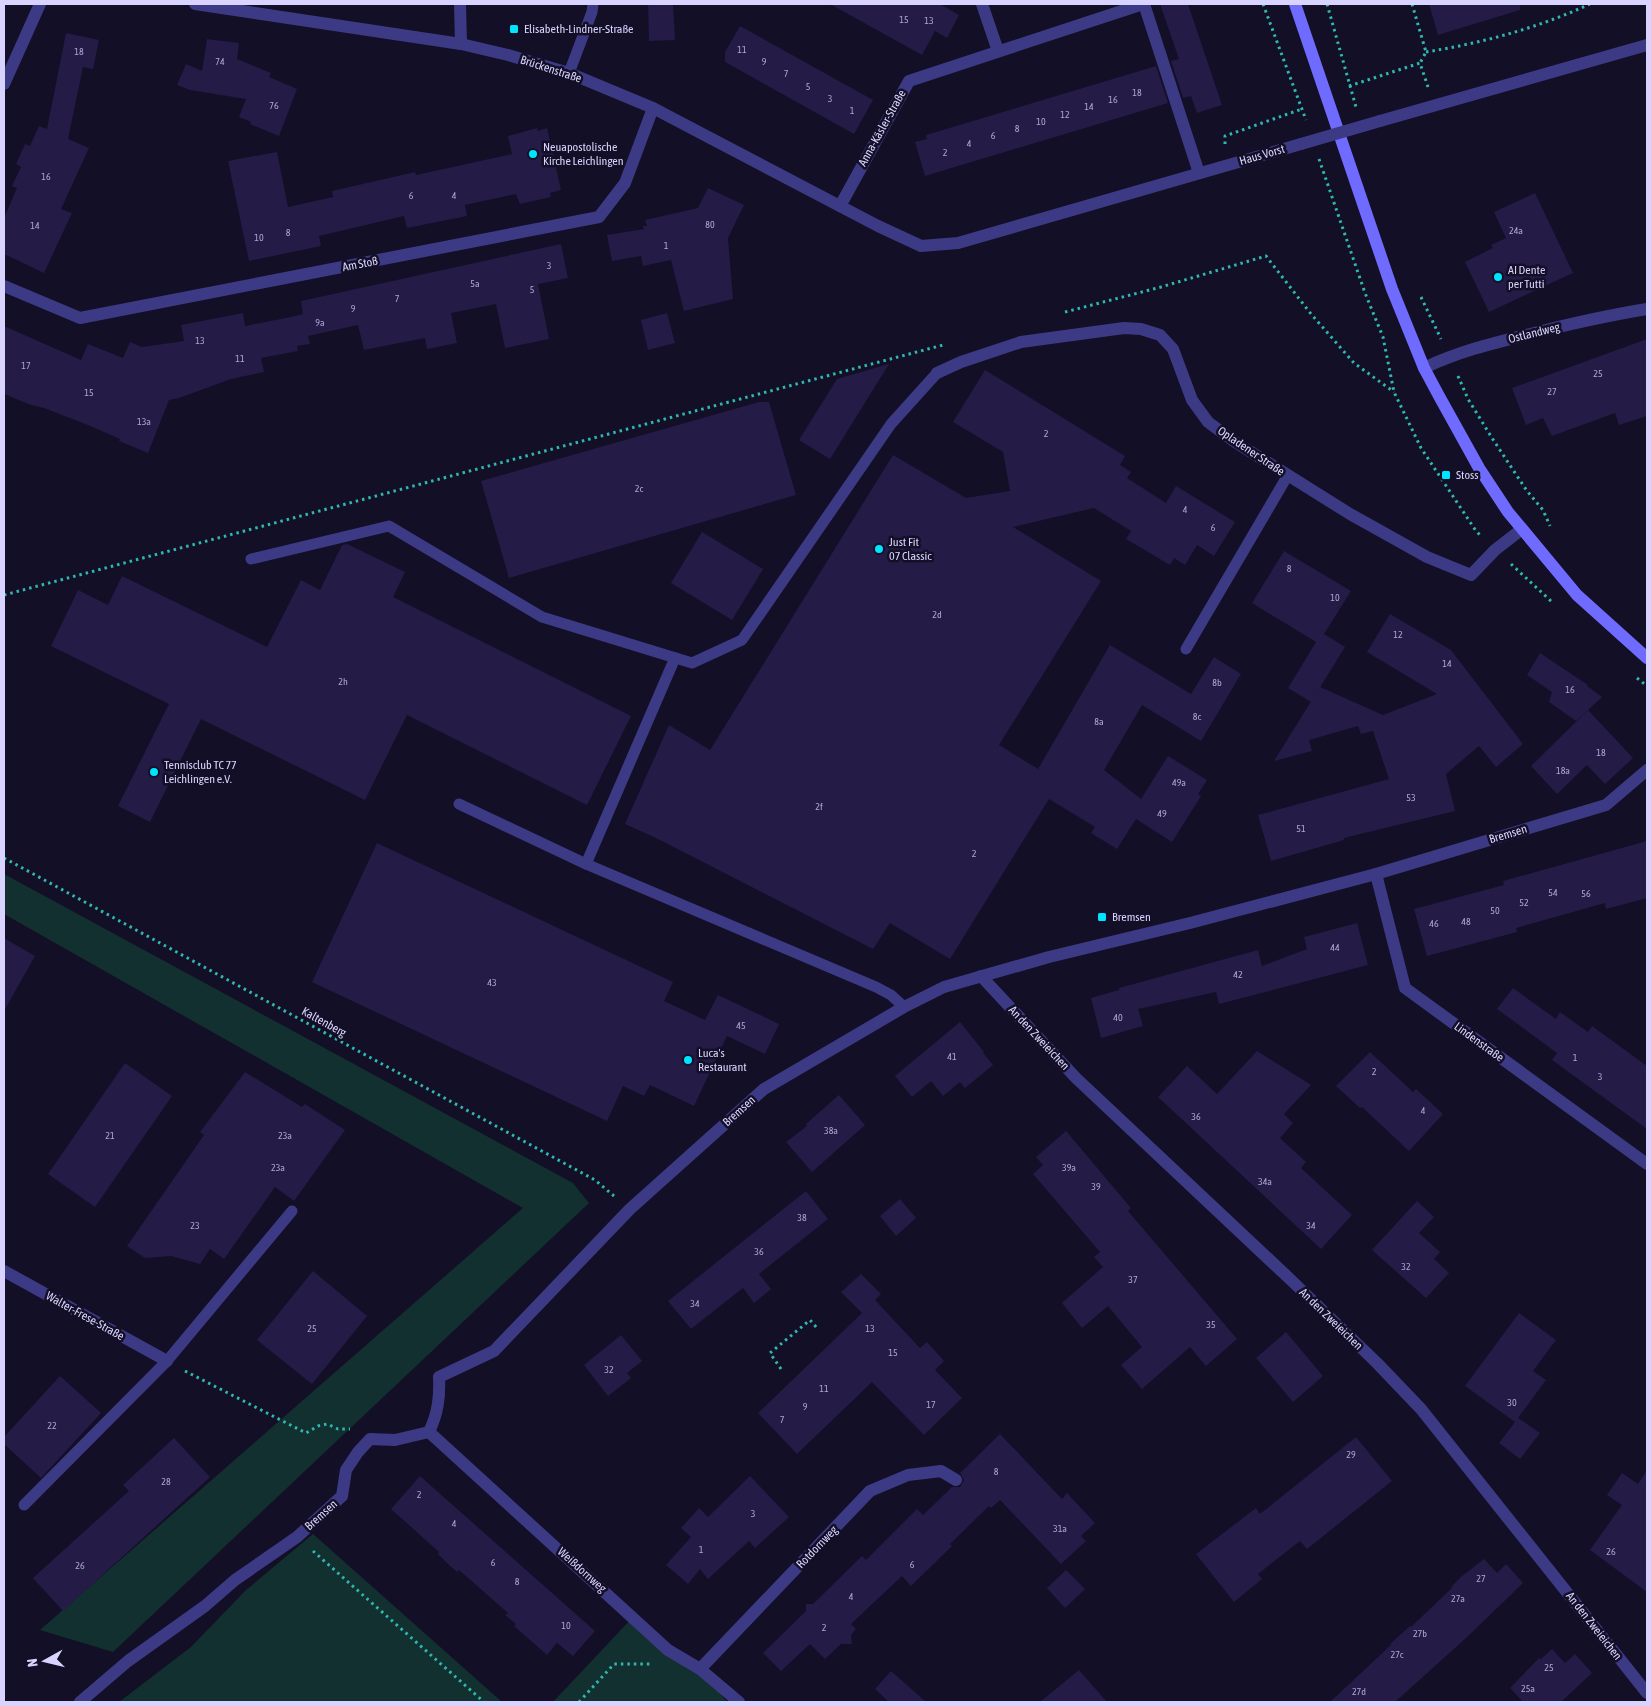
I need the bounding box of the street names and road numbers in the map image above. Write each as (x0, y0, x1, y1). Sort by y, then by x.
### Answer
street label: Brückenstraße (519, 53, 583, 85)
street label: Anna-Käsler-Straße (855, 87, 909, 169)
street label: Haus Vorst (1238, 142, 1287, 168)
street label: Am Stoß (341, 254, 379, 274)
street label: Ostlandweg (1507, 320, 1562, 346)
street label: Opladener Straße (1215, 424, 1287, 478)
street label: Bremsen (1487, 822, 1529, 846)
street label: An den Zweieichen (1006, 1003, 1072, 1073)
street label: Kaltenberg (299, 1004, 349, 1040)
street label: Lindenstraße (1451, 1019, 1507, 1065)
street label: Bremsen (720, 1093, 758, 1129)
street label: An den Zweieichen (1297, 1285, 1365, 1353)
street label: Walter-Frese-Straße (43, 1289, 127, 1343)
street label: Bremsen (302, 1497, 340, 1533)
street label: Rotdornweg (793, 1522, 841, 1571)
street label: Weißdornweg (555, 1545, 610, 1596)
street label: An den Zweieichen (1563, 1589, 1625, 1663)

